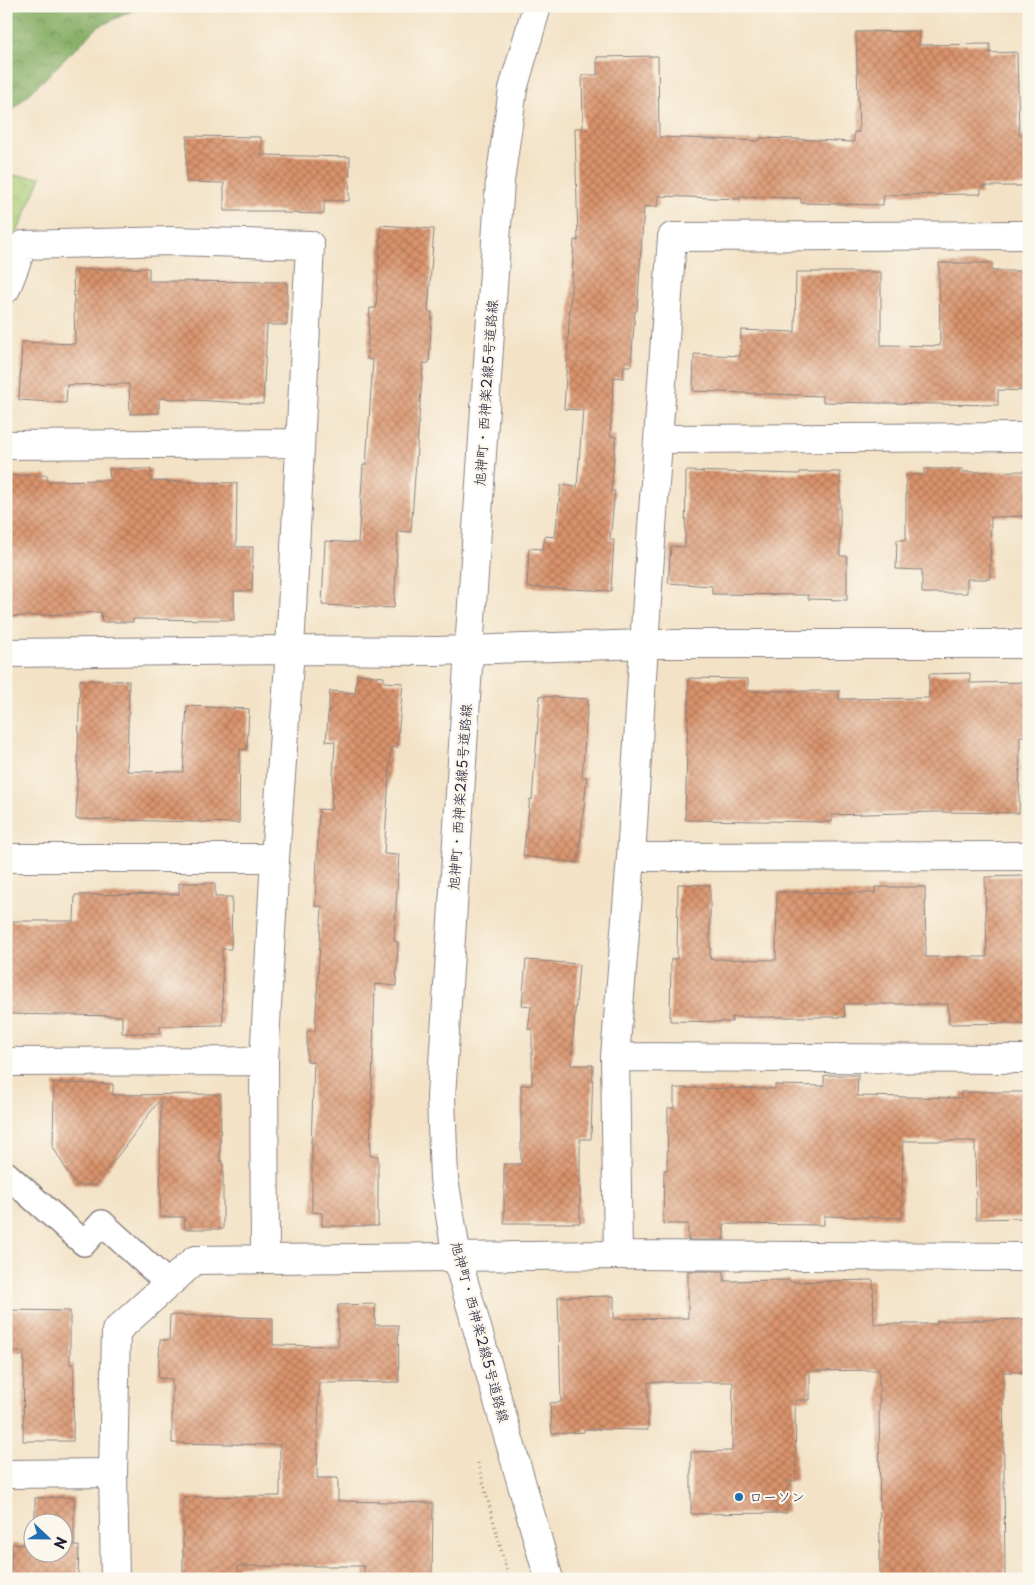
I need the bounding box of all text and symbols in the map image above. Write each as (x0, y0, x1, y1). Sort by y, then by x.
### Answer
street label: 旭神町・西神楽2線5号道路線 (469, 299, 502, 487)
street label: 旭神町・西神楽2線5号道路線 (443, 703, 476, 891)
street label: 旭神町・西神楽2線5号道路線 (446, 1239, 515, 1425)
place label: ローソン (749, 1486, 805, 1507)
marker: ローソン (733, 1491, 745, 1503)
north arrow (22, 1512, 72, 1562)
text: N (49, 1534, 72, 1552)

